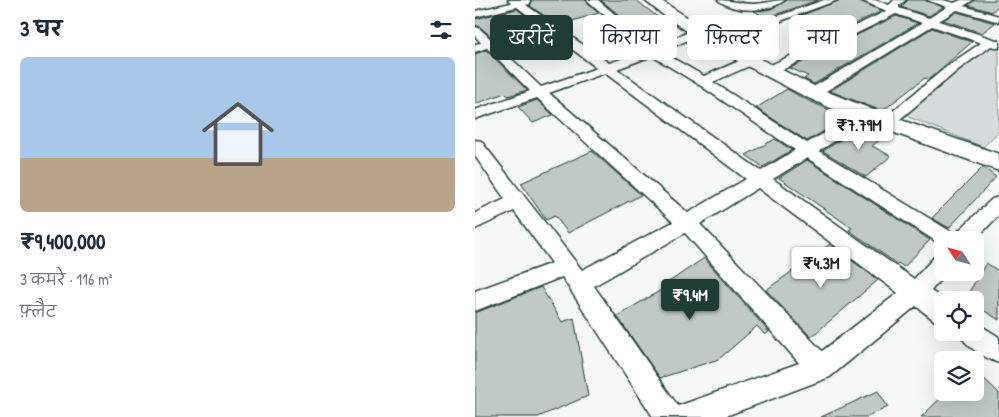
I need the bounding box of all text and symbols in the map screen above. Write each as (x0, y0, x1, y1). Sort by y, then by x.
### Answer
text: 3 घर (20, 14, 62, 43)
chip: खरीदें (490, 15, 573, 60)
chip: किराया (583, 15, 677, 60)
chip: फ़िल्टर (687, 15, 779, 60)
chip: नया (789, 15, 857, 60)
icon: filters (427, 16, 455, 44)
icon: home (193, 89, 283, 179)
pin: ₹7.79M (818, 108, 900, 151)
text: ₹7.79M (836, 114, 882, 136)
text: ₹9,400,000 (20, 227, 106, 256)
north arrow (934, 231, 984, 281)
map controls (934, 231, 984, 401)
pin: ₹4.3M (786, 246, 856, 289)
text: ₹4.3M (802, 252, 840, 274)
text: 3 कमरे · 116 m² (20, 268, 113, 290)
pin: ₹9.4M (655, 278, 725, 321)
text: ₹9.4M (672, 284, 708, 306)
button: locate (934, 291, 984, 341)
text: फ़्लैट (20, 300, 56, 322)
button: layers (934, 351, 984, 401)

